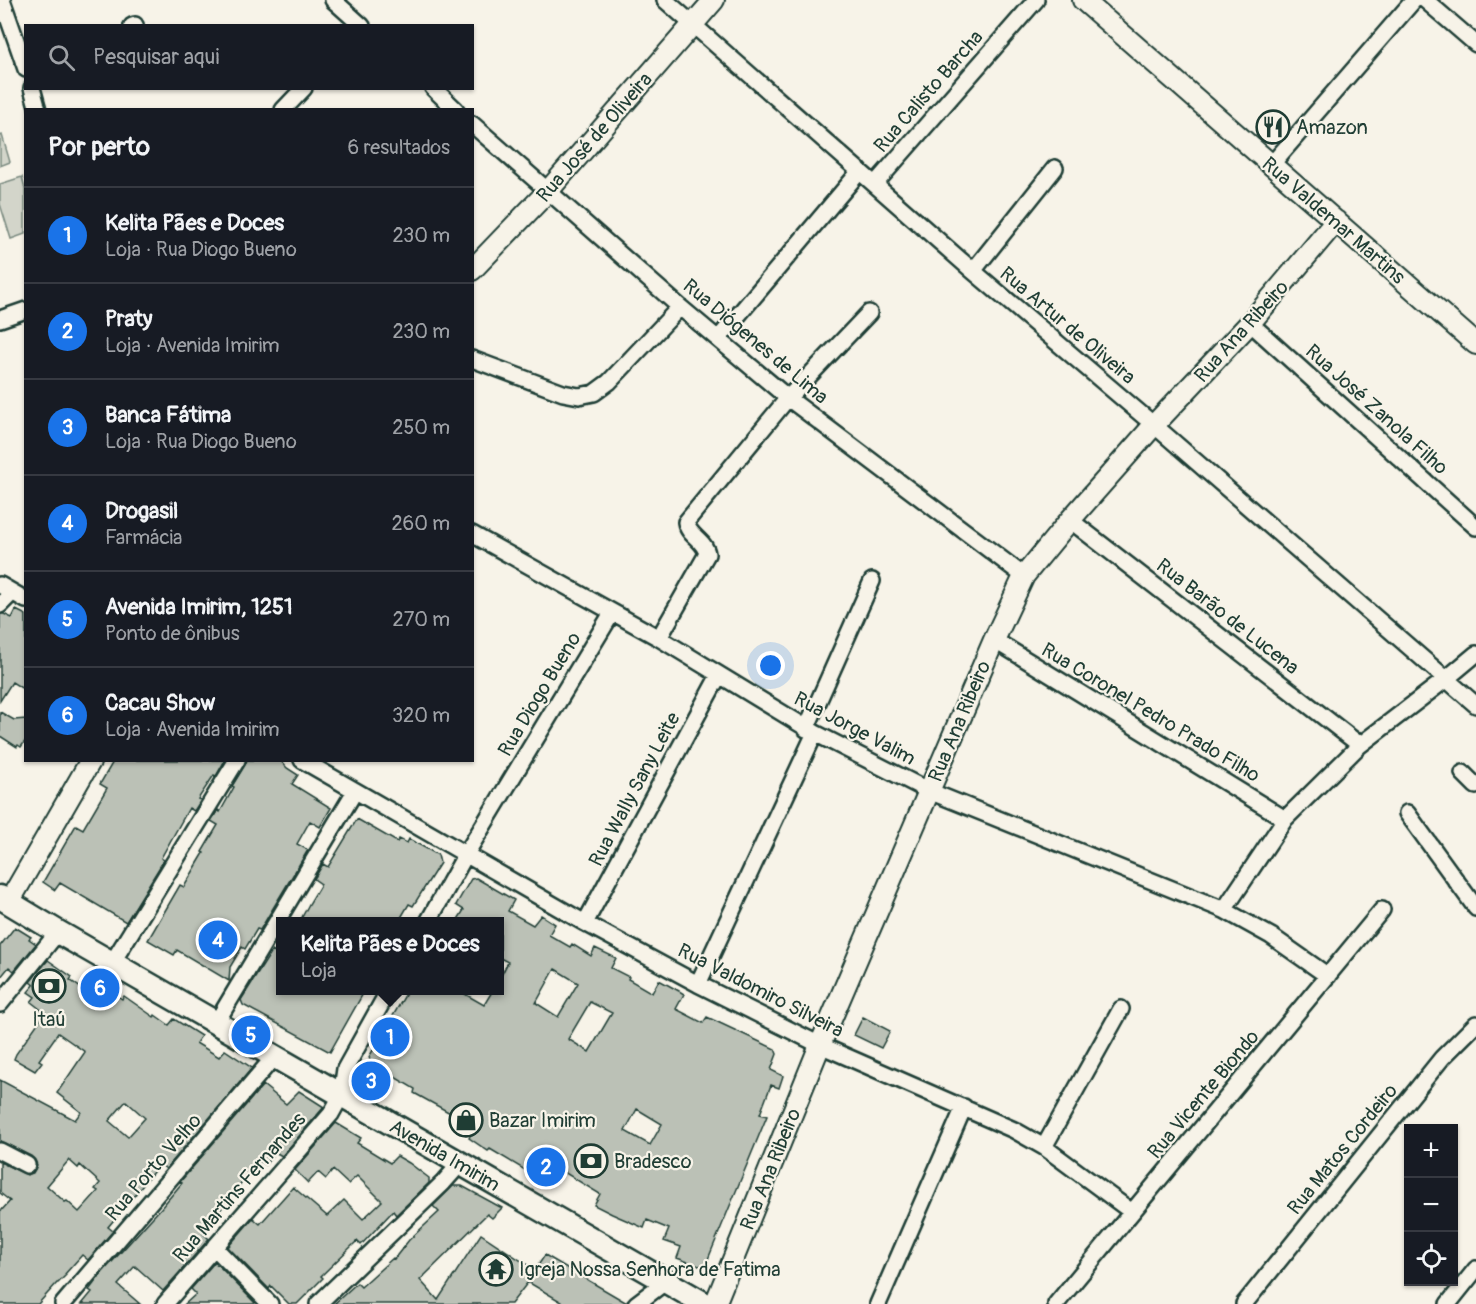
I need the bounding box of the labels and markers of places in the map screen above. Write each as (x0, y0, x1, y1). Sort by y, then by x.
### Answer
restaurant icon: Amazon (1255, 109, 1291, 145)
place label: Amazon (1296, 115, 1368, 140)
pin: 4 (198, 918, 238, 962)
pin: 6 (80, 966, 120, 1010)
bank icon: Itaú (31, 968, 67, 1004)
place label: Itaú (32, 1007, 66, 1032)
pin: 5 (232, 1012, 270, 1058)
pin: 1 (370, 1014, 410, 1060)
pin: 3 (352, 1058, 391, 1104)
shop icon: Bazar Imirim (448, 1102, 484, 1138)
place label: Bazar Imirim (489, 1108, 596, 1133)
bank icon: Bradesco (573, 1143, 609, 1179)
pin: 2 (526, 1144, 566, 1190)
place label: Bradesco (614, 1149, 692, 1174)
temple icon: Igreja Nossa Senhora de Fatima (478, 1251, 514, 1287)
place label: Igreja Nossa Senhora de Fatima (519, 1257, 781, 1282)

